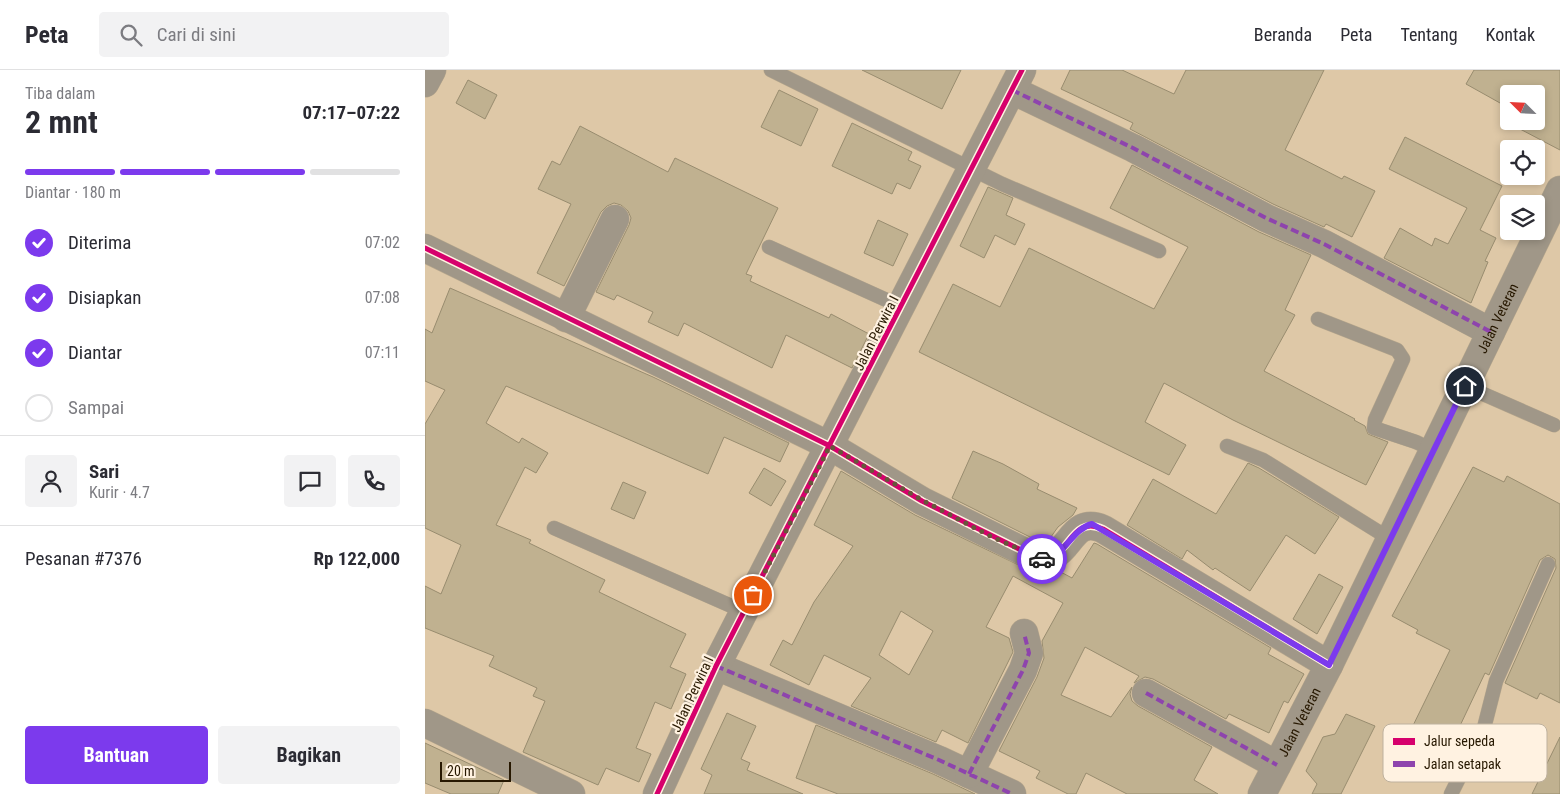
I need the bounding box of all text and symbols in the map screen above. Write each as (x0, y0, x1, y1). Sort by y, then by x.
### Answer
search box (99, 12, 449, 57)
text: Peta (25, 21, 69, 49)
icon: search (117, 21, 145, 49)
text: Cari di sini (157, 23, 236, 46)
text: Beranda (1254, 24, 1312, 45)
text: Peta (1340, 24, 1372, 45)
text: Tentang (1400, 24, 1458, 45)
text: Kontak (1486, 24, 1535, 45)
text: Tiba dalam (25, 84, 95, 103)
north arrow (1500, 85, 1545, 130)
map controls (1500, 85, 1545, 240)
text: 07:17–07:22 (302, 101, 400, 124)
text: 2 mnt (25, 103, 98, 141)
button: locate (1500, 140, 1545, 185)
text: Diantar · 180 m (25, 183, 121, 202)
button: layers (1500, 195, 1545, 240)
icon: check (25, 229, 53, 257)
text: Diterima (68, 231, 131, 254)
text: 07:02 (365, 233, 400, 252)
street label: Jalan Veteran (1474, 281, 1521, 356)
icon: check (25, 284, 53, 312)
text: Disiapkan (68, 286, 142, 309)
text: 07:08 (365, 288, 400, 307)
street label: Jalan Perwira I (850, 293, 902, 373)
icon: check (25, 339, 53, 367)
text: Diantar (68, 341, 122, 364)
text: 07:11 (365, 343, 400, 362)
pin (1444, 365, 1486, 407)
icon: home (1451, 372, 1479, 400)
text: Sampai (68, 396, 124, 419)
button: person (25, 455, 77, 507)
button: chat (284, 455, 336, 507)
button: phone (348, 455, 400, 507)
text: Sari (89, 460, 119, 483)
text: Kurir · 4.7 (89, 483, 150, 502)
courier (1017, 534, 1067, 584)
icon: car (1028, 545, 1056, 573)
text: Pesanan #7376 (25, 547, 142, 570)
text: Rp 122,000 (313, 547, 400, 570)
pin (732, 574, 774, 616)
icon: bag (739, 581, 767, 609)
street label: Jalan Perwira I (667, 654, 717, 734)
street label: Jalan Veteran (1275, 685, 1324, 759)
legend (1383, 724, 1547, 782)
button: Bantuan (25, 726, 208, 784)
button: Bagikan (218, 726, 400, 784)
text: Jalur sepeda (1424, 733, 1495, 749)
text: Jalan setapak (1424, 756, 1502, 772)
scale bar (440, 759, 511, 782)
text: 20 m (447, 763, 475, 779)

